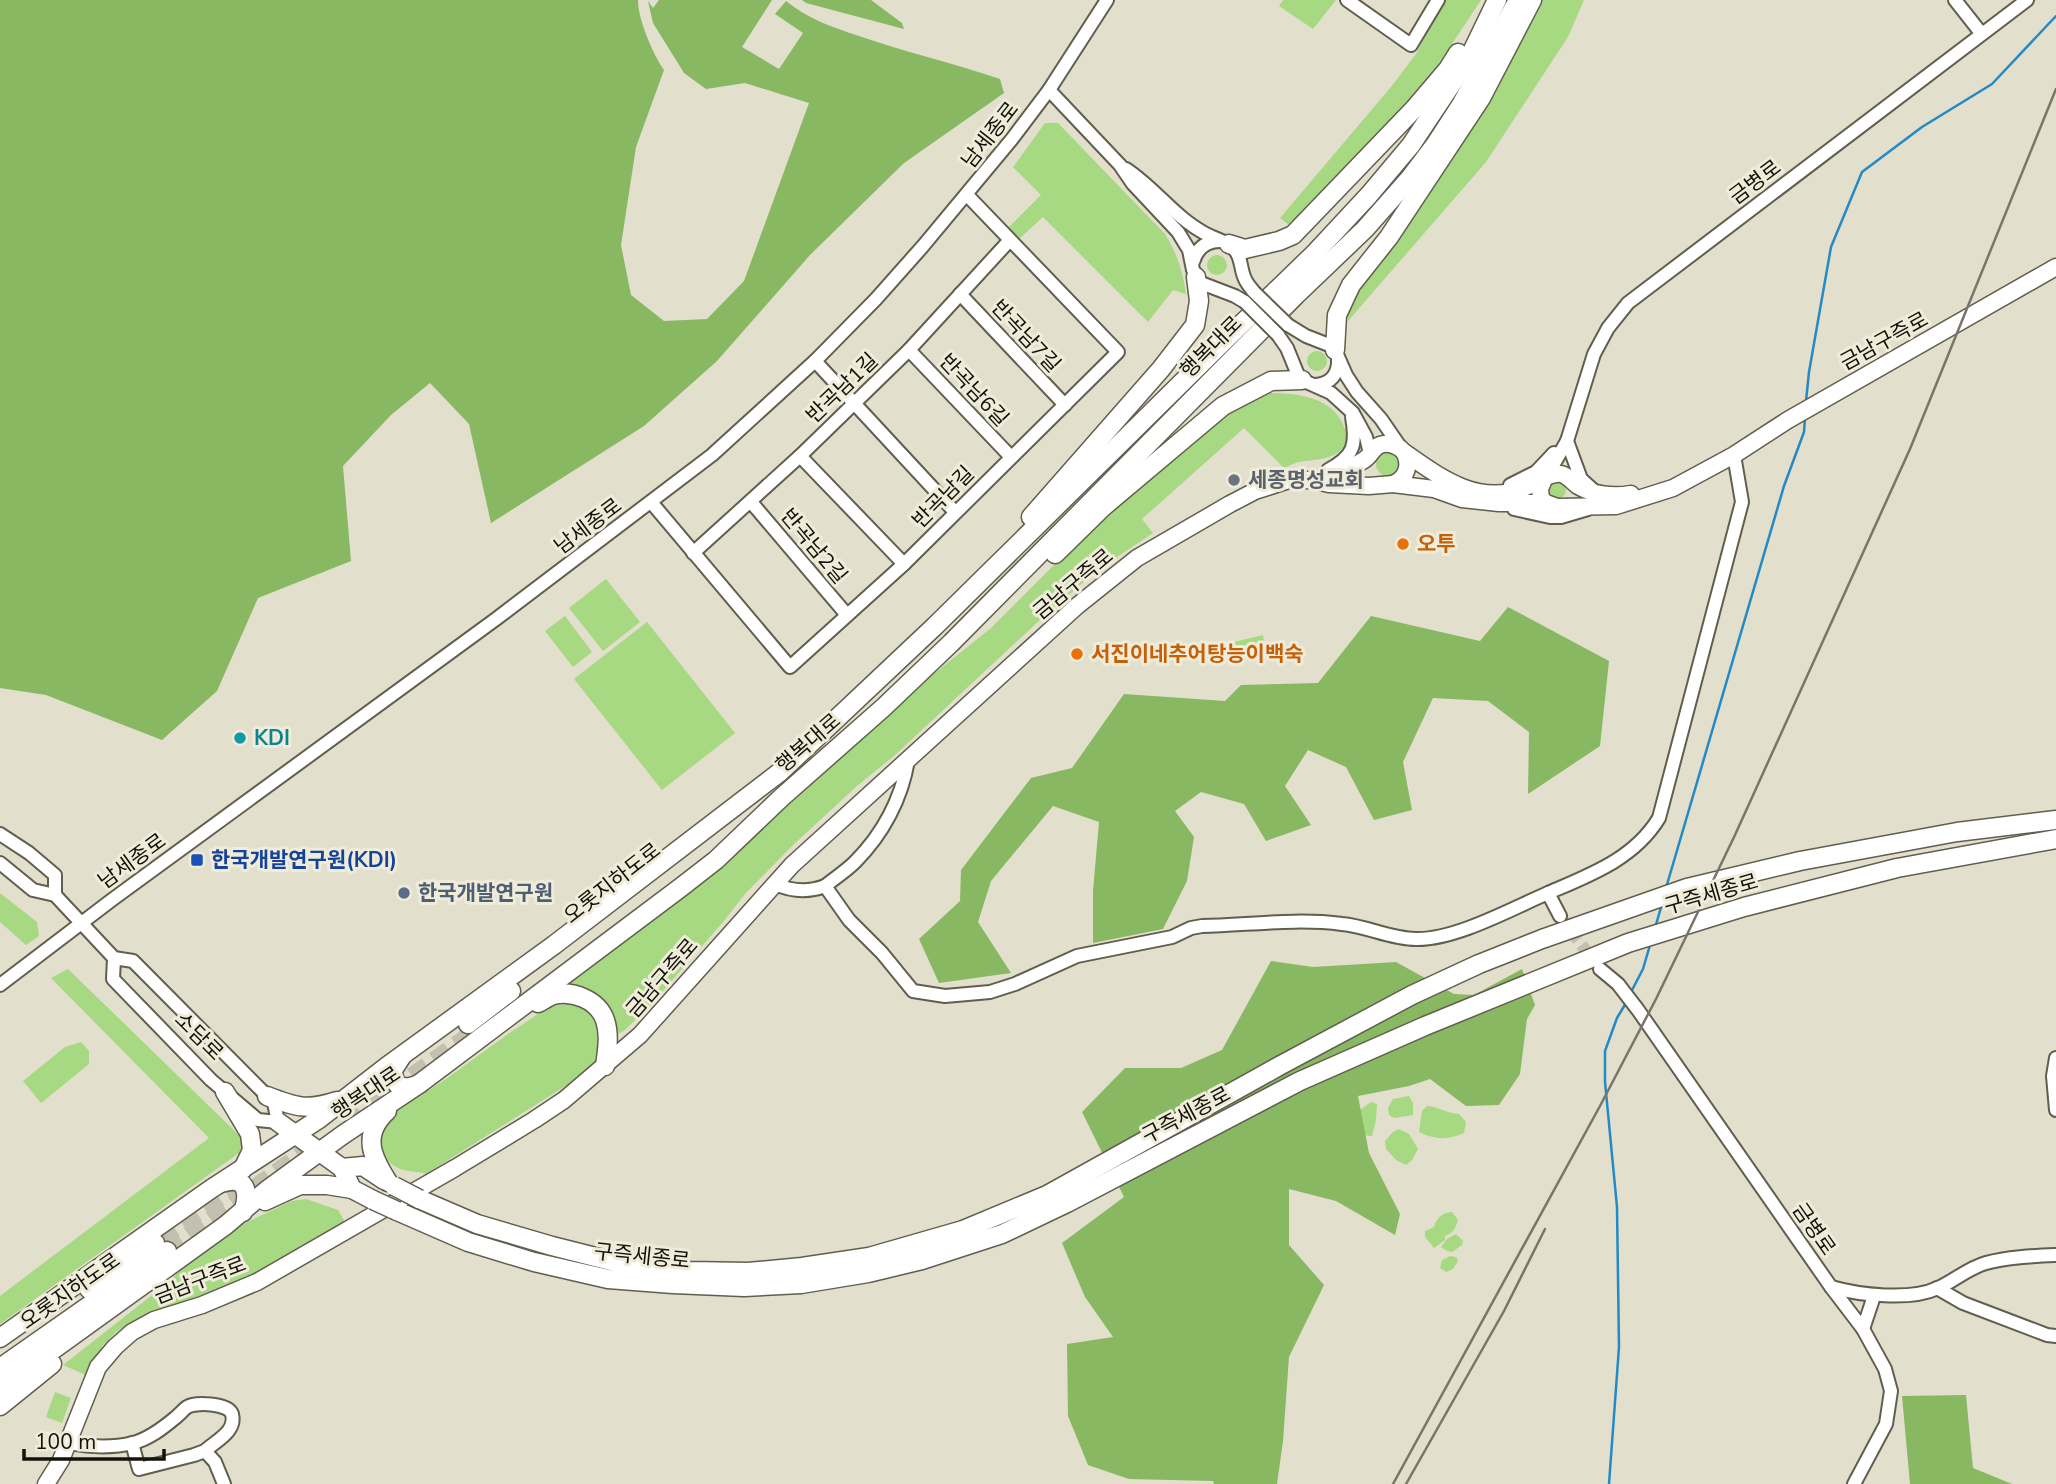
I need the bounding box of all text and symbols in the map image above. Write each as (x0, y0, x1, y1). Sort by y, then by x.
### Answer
street label: 남세종로 (955, 96, 1025, 174)
street label: 금병로 (1723, 153, 1787, 211)
street label: 반곡남7길 (985, 294, 1067, 378)
street label: 금남구즉로 (1835, 305, 1933, 377)
street label: 행복대로 (1174, 310, 1248, 384)
street label: 반곡남1길 (800, 347, 884, 429)
street label: 반곡남6길 (933, 348, 1015, 432)
street label: 반곡남길 (906, 460, 980, 534)
place label: 세종명성교회 (1248, 466, 1364, 494)
marker: 세종명성교회 (1226, 472, 1242, 488)
street label: 남세종로 (549, 492, 627, 560)
street label: 반곡남2길 (774, 503, 854, 589)
place label: 오투 (1417, 530, 1456, 558)
marker: 오투 (1395, 536, 1411, 552)
street label: 금남구즉로 (1027, 542, 1119, 626)
place label: 서진이네추어탕능이백숙 (1091, 640, 1304, 668)
marker: 서진이네추어탕능이백숙 (1069, 646, 1085, 662)
street label: 행복대로 (770, 707, 846, 779)
place label: KDI (254, 724, 290, 752)
marker: KDI (232, 730, 248, 746)
street label: 남세종로 (93, 827, 171, 895)
street label: 오롯지하도로 (558, 836, 666, 930)
place label: 한국개발연구원(KDI) (211, 846, 397, 874)
marker: 한국개발연구원(KDI) (189, 852, 205, 868)
street label: 구즉세종로 (1661, 867, 1761, 921)
place label: 한국개발연구원 (418, 879, 553, 907)
marker: 한국개발연구원 (396, 885, 412, 901)
street label: 금남구즉로 (620, 932, 704, 1024)
street label: 소담로 (169, 1006, 229, 1066)
street label: 행복대로 (326, 1060, 406, 1126)
street label: 구즉세종로 (1137, 1080, 1235, 1150)
street label: 금병로 (1786, 1197, 1842, 1261)
street label: 구즉세종로 (592, 1237, 692, 1275)
street label: 오롯지하도로 (14, 1246, 126, 1336)
street label: 금남구즉로 (150, 1250, 250, 1310)
scale bar (24, 1418, 164, 1462)
text: 100 m (35, 1428, 96, 1456)

